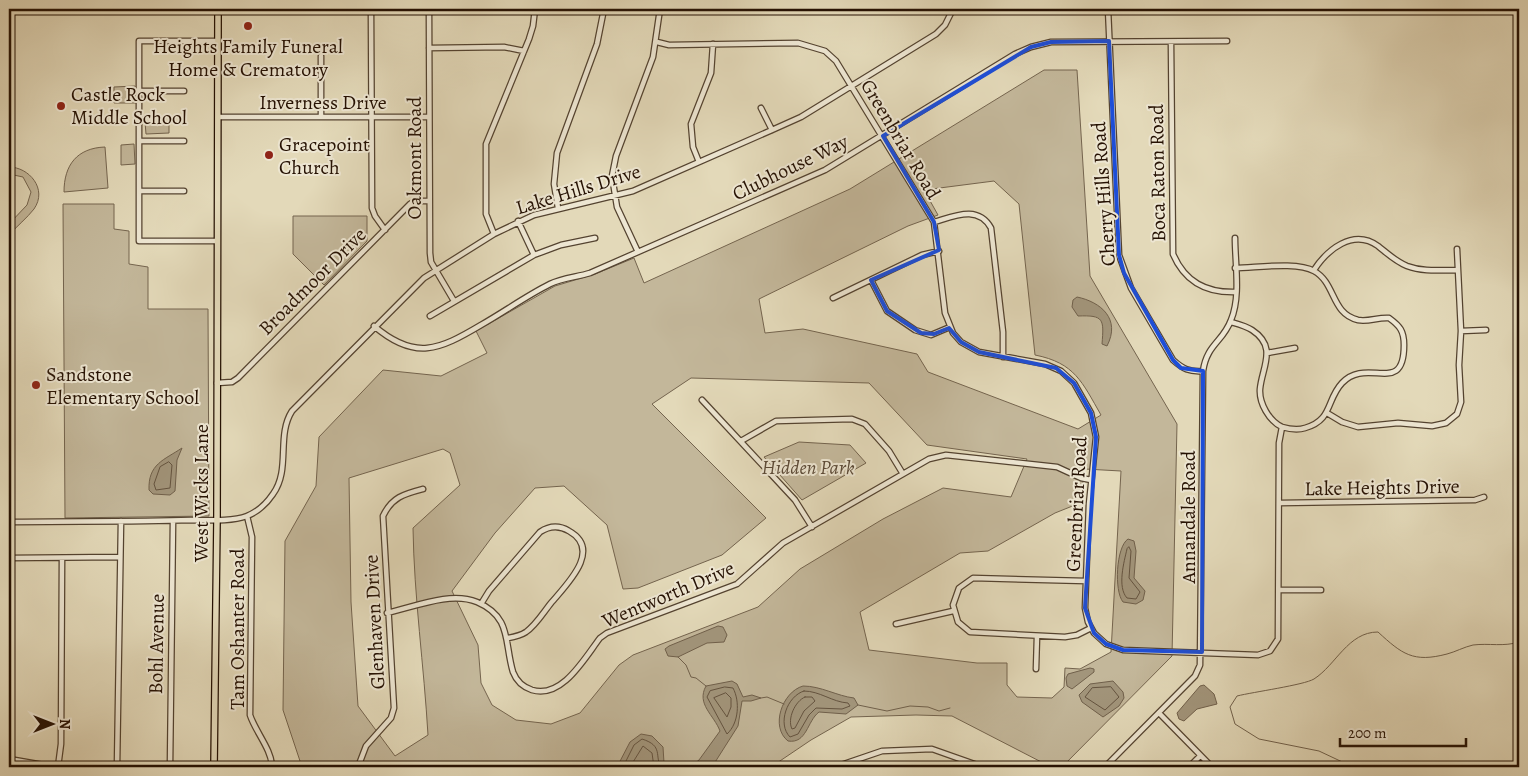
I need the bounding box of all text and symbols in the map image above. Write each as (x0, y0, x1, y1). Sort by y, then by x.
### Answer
marker: Heights Family Funeral Home & Crematory (242, 20, 254, 32)
place label: Heights Family Funeral Home & Crematory (153, 33, 343, 83)
street label: Greenbriar Road (854, 74, 947, 204)
place label: Castle Rock Middle School (71, 81, 187, 131)
street label: Inverness Drive (259, 89, 387, 116)
street label: Oakmont Road (401, 96, 428, 219)
marker: Castle Rock Middle School (55, 100, 67, 112)
street label: Boca Raton Road (1143, 104, 1172, 242)
street label: Cherry Hills Road (1085, 121, 1122, 267)
street label: Clubhouse Way (728, 127, 854, 207)
place label: Gracepoint Church (279, 131, 370, 181)
marker: Gracepoint Church (263, 149, 275, 161)
street label: Lake Hills Drive (512, 158, 644, 221)
street label: Broadmoor Drive (252, 221, 372, 341)
place label: Sandstone Elementary School (46, 361, 199, 411)
marker: Sandstone Elementary School (30, 379, 42, 391)
street label: West Wicks Lane (188, 424, 215, 563)
street label: Greenbriar Road (1059, 435, 1094, 572)
street label: Annandale Road (1175, 450, 1202, 584)
park label: Hidden Park (761, 454, 855, 481)
street label: Lake Heights Drive (1304, 473, 1460, 502)
street label: Tam Oshanter Road (224, 548, 251, 710)
street label: Glenhaven Drive (357, 554, 392, 690)
street label: Wentworth Drive (597, 554, 738, 635)
street label: Bohl Avenue (142, 593, 171, 695)
north arrow (28, 698, 78, 748)
scale bar (1340, 716, 1467, 748)
text: N (55, 719, 74, 729)
text: 200 m (1348, 723, 1387, 743)

